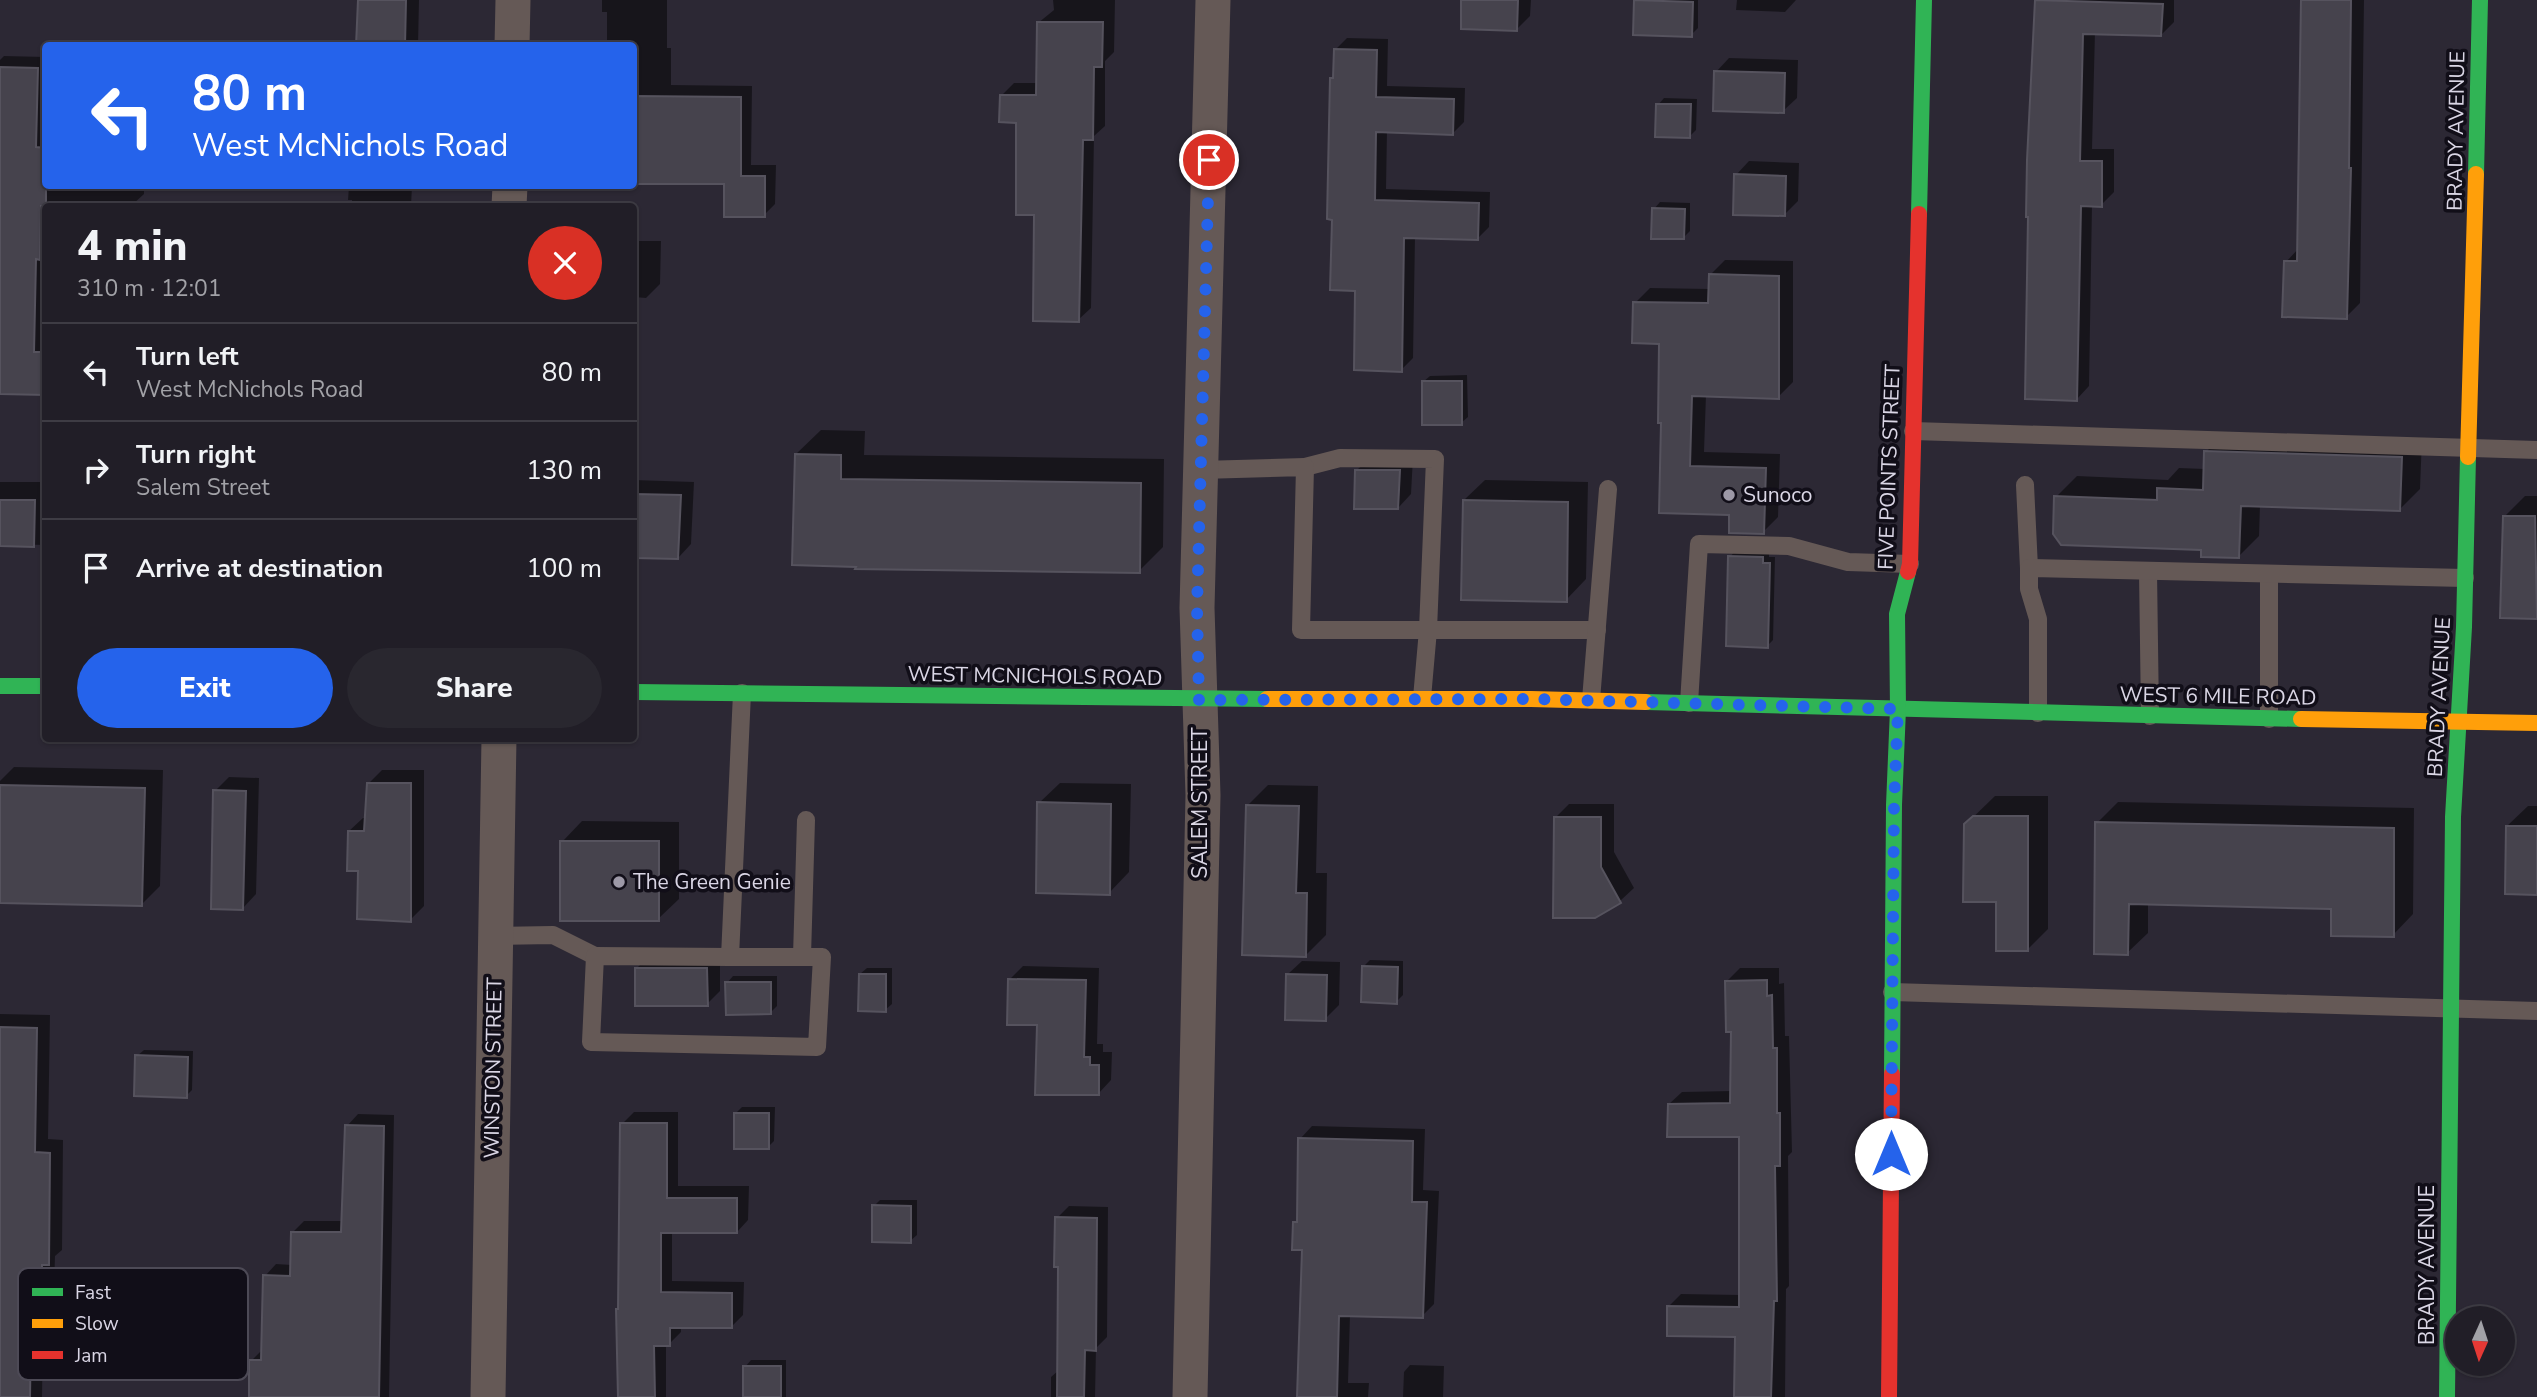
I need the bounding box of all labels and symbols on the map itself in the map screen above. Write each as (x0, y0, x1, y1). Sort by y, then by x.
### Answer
street label: BRADY AVENUE (2441, 51, 2471, 211)
pin (1179, 130, 1239, 190)
street label: FIVE POINTS STREET (1871, 363, 1907, 570)
place label: Sunoco (1743, 481, 1813, 509)
marker: Sunoco (1721, 487, 1737, 503)
street label: BRADY AVENUE (2421, 616, 2457, 778)
street label: WEST MCNICHOLS ROAD (907, 660, 1163, 692)
street label: WEST 6 MILE ROAD (2119, 680, 2317, 712)
street label: SALEM STREET (1186, 727, 1214, 879)
place label: The Green Genie (633, 868, 791, 896)
marker: The Green Genie (611, 874, 627, 890)
street label: WINSTON STREET (477, 977, 509, 1159)
position arrow (1854, 1117, 1928, 1191)
street label: BRADY AVENUE (2413, 1185, 2441, 1345)
legend (18, 1268, 248, 1380)
text: Fast (75, 1280, 111, 1306)
north arrow (2445, 1306, 2515, 1376)
text: Slow (75, 1311, 119, 1337)
text: Jam (74, 1343, 108, 1369)

